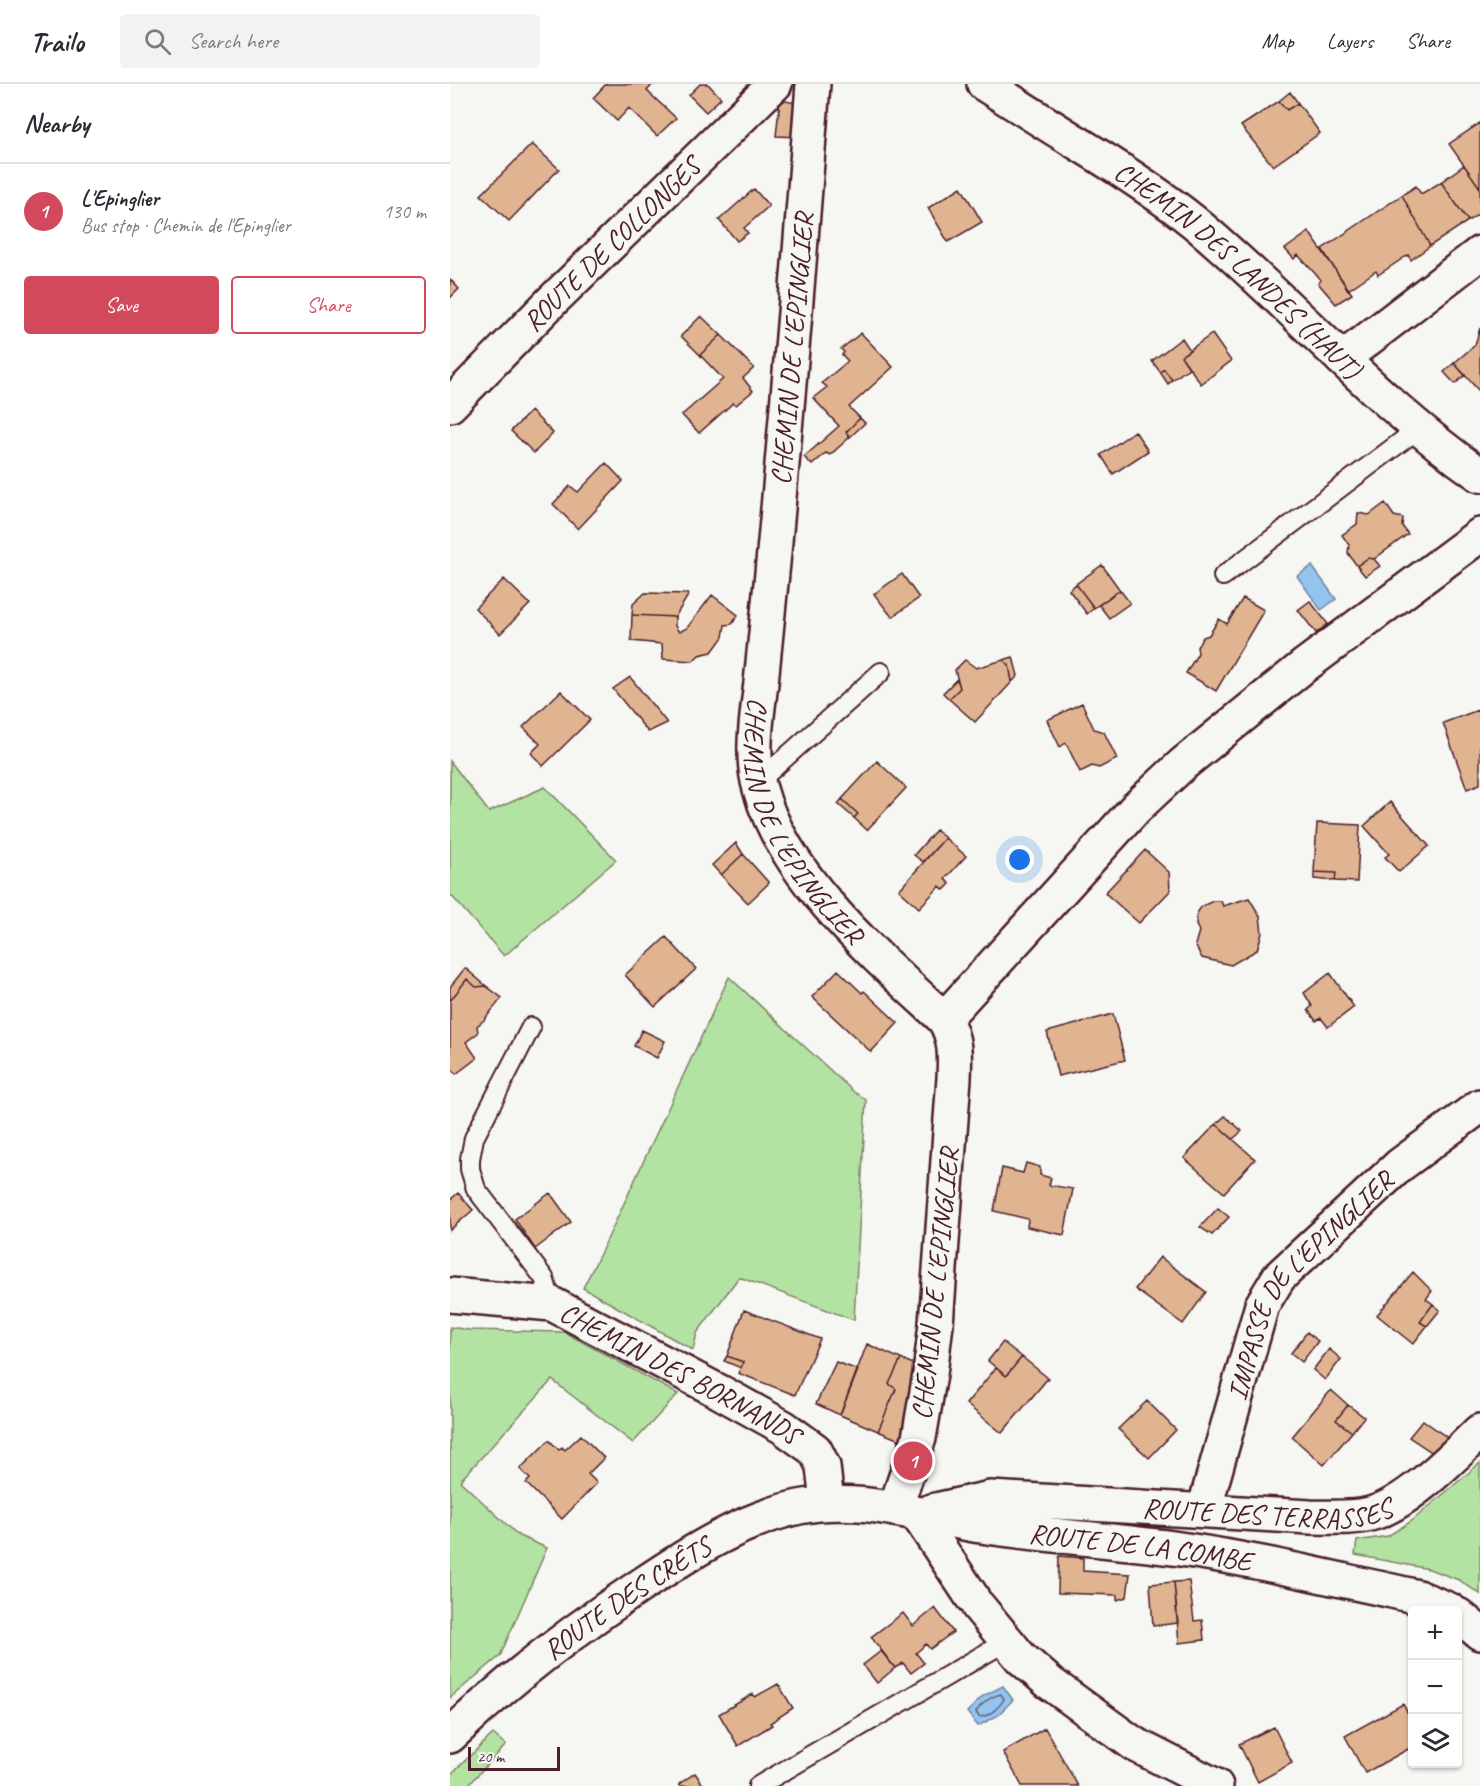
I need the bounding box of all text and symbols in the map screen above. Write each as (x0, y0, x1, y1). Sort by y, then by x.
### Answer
search box (120, 14, 540, 68)
text: Trailo (30, 24, 84, 59)
icon: search (141, 25, 174, 58)
text: Search here (189, 27, 278, 55)
text: Map (1261, 28, 1294, 54)
text: Layers (1327, 28, 1373, 54)
text: Share (1406, 28, 1450, 54)
text: Nearby (24, 107, 89, 140)
street label: ROUTE DE COLLONGES (515, 146, 711, 338)
street label: CHEMIN DES LANDES (HAUT) (1108, 153, 1371, 387)
text: L'Epinglier (81, 185, 159, 213)
text: 1 (39, 199, 48, 224)
text: 130 m (383, 199, 426, 224)
street label: CHEMIN DE L'EPINGLIER (763, 209, 822, 486)
text: Bus stop · Chemin de l'Epinglier (81, 213, 291, 238)
button: Save (24, 276, 219, 334)
button: Share (231, 276, 426, 334)
street label: CHEMIN DE L'EPINGLIER (737, 696, 874, 953)
your location (1005, 845, 1034, 874)
street label: CHEMIN DE L'EPINGLIER (903, 1144, 967, 1421)
street label: IMPASSE DE L'EPINGLIER (1219, 1161, 1402, 1404)
street label: CHEMIN DES BORNANDS (554, 1294, 811, 1454)
pin: 1 (894, 1438, 932, 1484)
street label: ROUTE DES TERRASSES (1142, 1488, 1402, 1535)
street label: ROUTE DE LA COMBE (1027, 1515, 1258, 1579)
street label: ROUTE DES CRÊTS (536, 1526, 720, 1667)
map controls (1408, 1606, 1462, 1768)
button: + (1408, 1606, 1462, 1660)
button: − (1408, 1660, 1462, 1714)
button: layers (1408, 1714, 1462, 1768)
scale bar (468, 1744, 560, 1772)
text: 20 m (477, 1747, 504, 1767)

